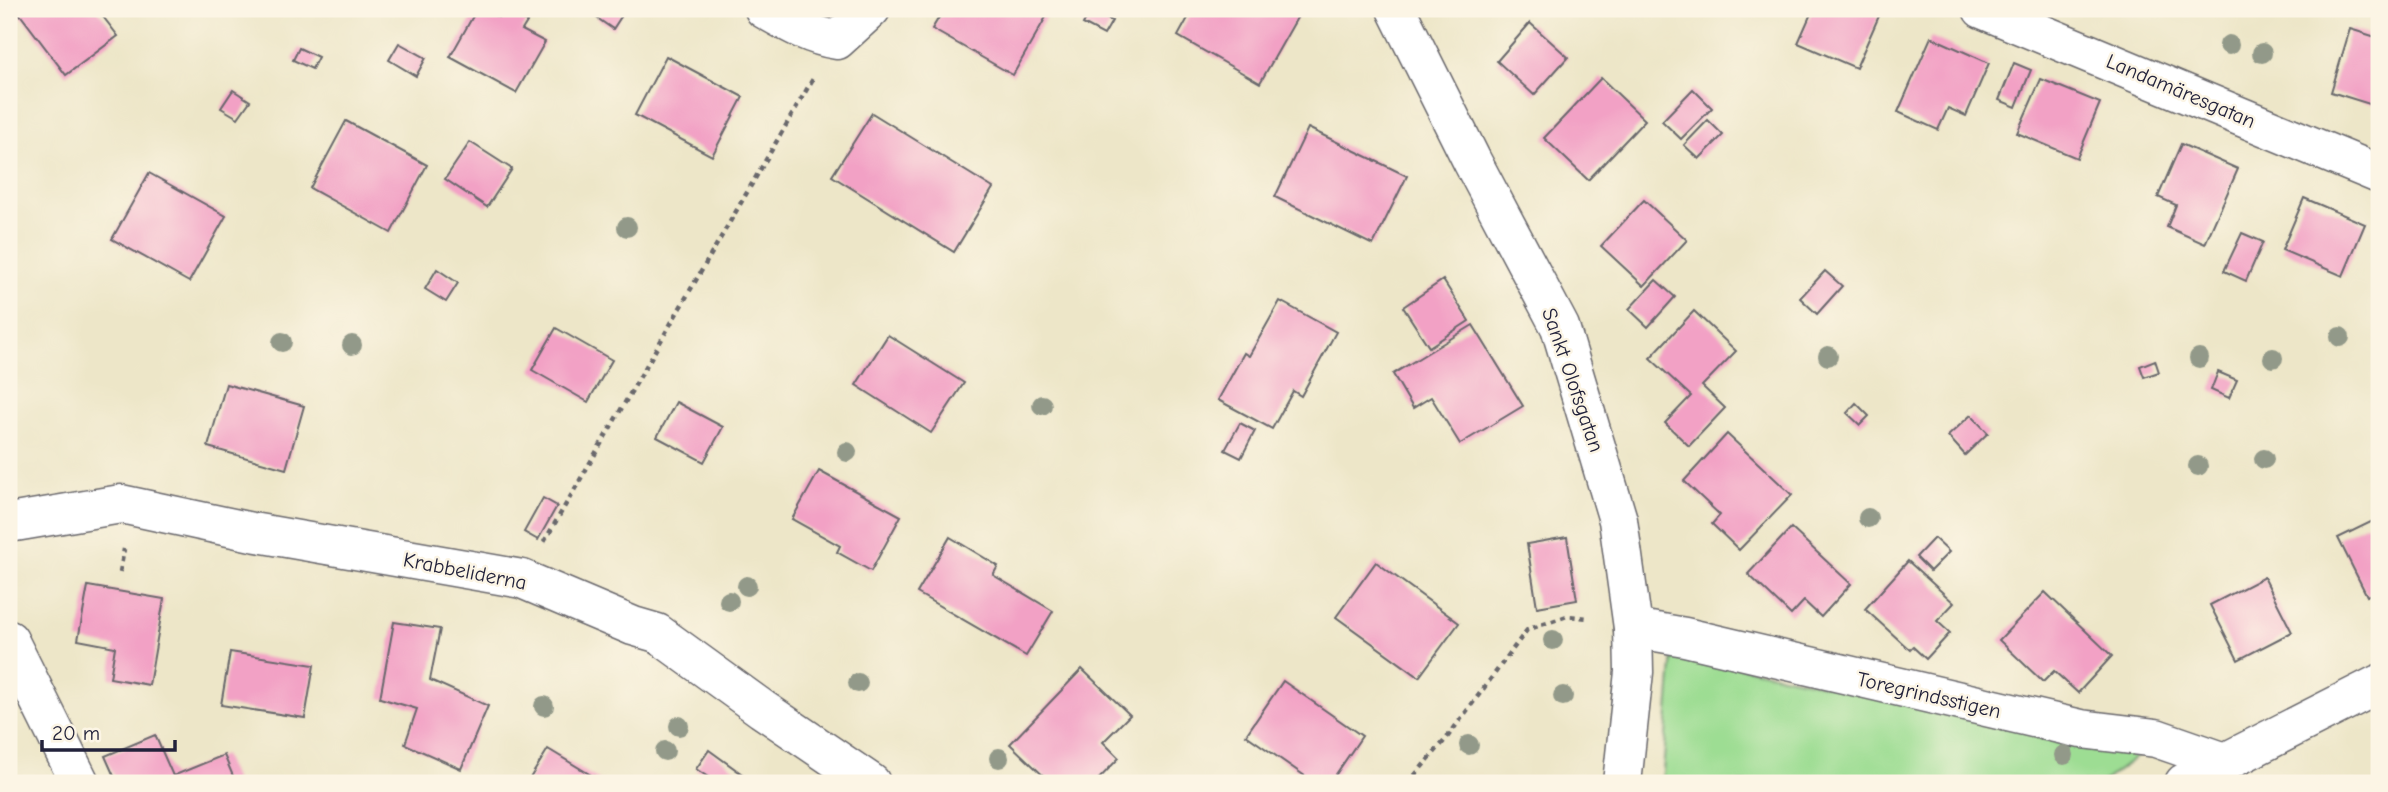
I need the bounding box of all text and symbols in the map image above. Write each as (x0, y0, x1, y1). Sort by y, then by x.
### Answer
street label: Landamäresgatan (2103, 49, 2259, 133)
street label: Sankt Olofsgatan (1537, 305, 1609, 455)
street label: Krabbeliderna (401, 547, 529, 595)
street label: Toregrindsstigen (1855, 667, 2003, 723)
scale bar (42, 708, 175, 752)
text: 20 m (52, 721, 100, 745)

